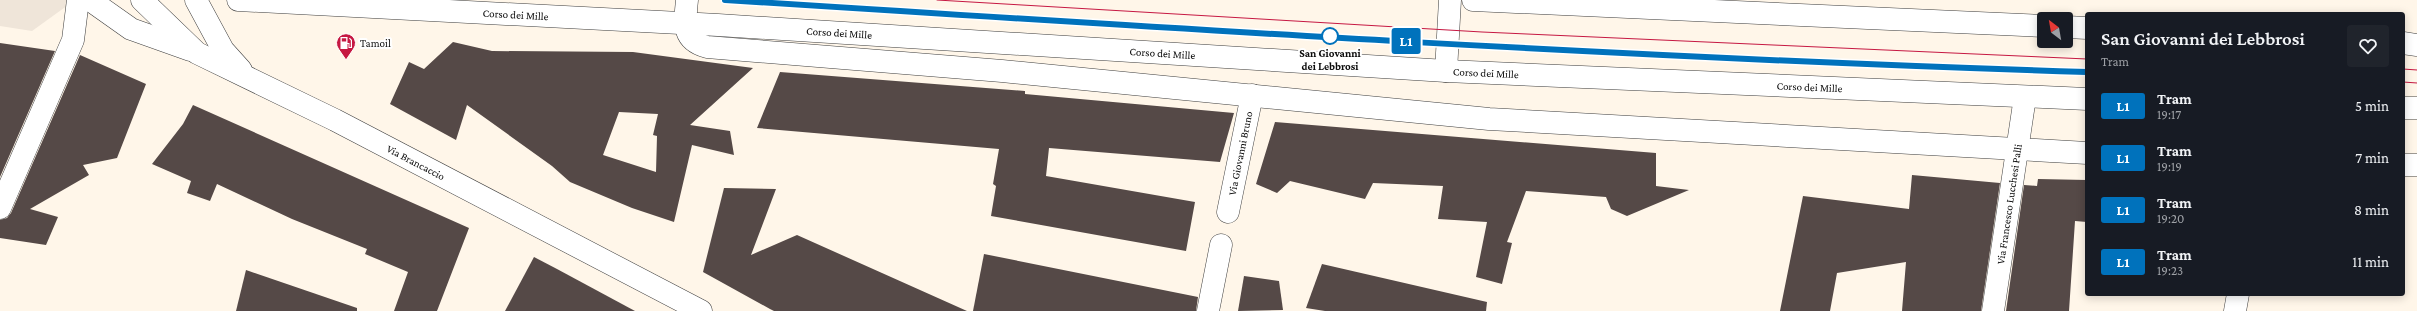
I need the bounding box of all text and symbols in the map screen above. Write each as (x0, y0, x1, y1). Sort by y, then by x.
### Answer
street label: Corso dei Mille (482, 7, 549, 22)
north arrow (2037, 12, 2073, 48)
map controls (2037, 12, 2073, 48)
street label: Corso dei Mille (806, 25, 873, 41)
button: heart (2347, 25, 2389, 67)
marker: San Giovanni dei Lebbrosi (1321, 27, 1339, 45)
line badge: L1 (1388, 28, 1424, 54)
text: San Giovanni dei Lebbrosi (2101, 28, 2305, 49)
fuel station icon: Tamoil (335, 32, 357, 60)
text: L1 (1400, 33, 1412, 49)
place label: Tamoil (360, 37, 391, 49)
street label: Corso dei Mille (1129, 45, 1196, 61)
place label: San Giovanni dei Lebbrosi (1299, 47, 1362, 72)
text: Tram (2101, 54, 2129, 69)
street label: Corso dei Mille (1453, 65, 1519, 80)
street label: Corso dei Mille (1776, 79, 1843, 94)
text: Tram (2157, 91, 2192, 107)
text: L1 (2117, 98, 2129, 114)
text: 5 min (2355, 98, 2389, 114)
text: 19:17 (2157, 107, 2181, 122)
street label: Via Giovanni Bruno (1226, 110, 1255, 196)
street label: Via Brancaccio (385, 142, 447, 183)
street label: Via Francesco Lucchesi Palli (1994, 143, 2024, 265)
text: Tram (2157, 143, 2192, 159)
text: L1 (2117, 150, 2129, 166)
text: 7 min (2355, 150, 2389, 166)
text: 19:19 (2157, 159, 2182, 174)
text: Tram (2157, 195, 2192, 211)
text: L1 (2117, 202, 2129, 218)
text: 8 min (2354, 202, 2389, 218)
text: 19:20 (2157, 211, 2184, 226)
text: Tram (2157, 247, 2192, 263)
text: L1 (2117, 254, 2129, 270)
text: 11 min (2352, 254, 2389, 270)
text: 19:23 (2157, 263, 2183, 278)

